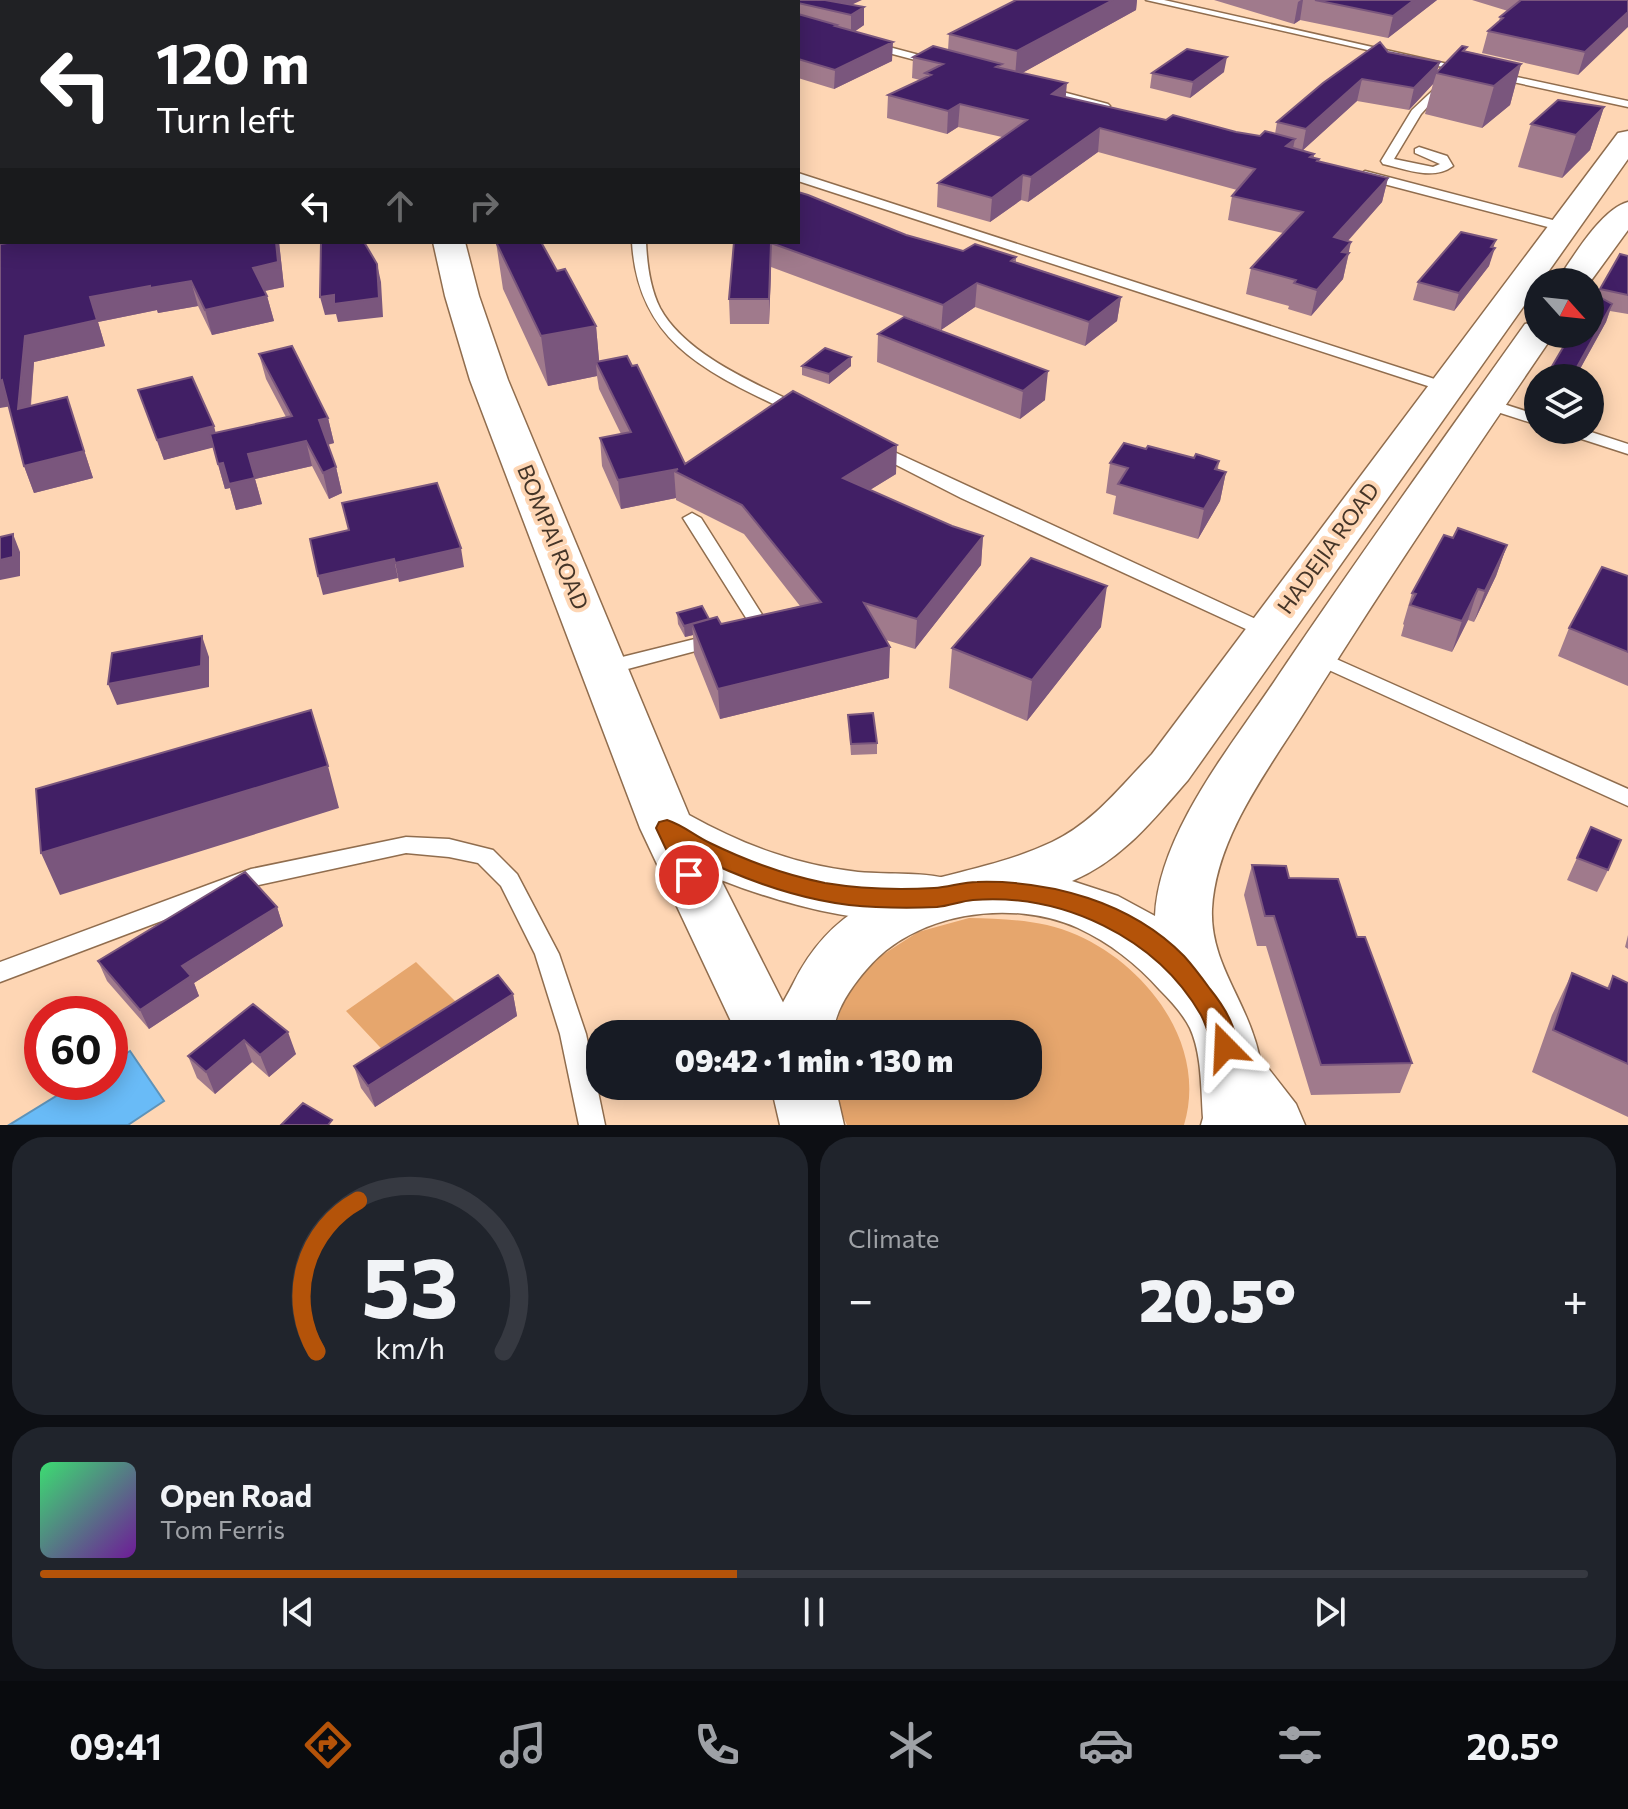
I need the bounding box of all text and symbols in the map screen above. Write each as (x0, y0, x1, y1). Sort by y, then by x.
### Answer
text: 120 m (156, 27, 310, 96)
icon: left (24, 32, 128, 136)
text: Turn left (156, 96, 295, 140)
icon: left (294, 184, 338, 228)
icon: ahead (378, 184, 422, 228)
icon: right (462, 184, 506, 228)
north arrow (1524, 268, 1604, 348)
map controls (1524, 268, 1604, 444)
button: layers (1524, 364, 1604, 444)
street label: BOMPAI ROAD (512, 460, 595, 613)
street label: HADEJIA ROAD (1271, 477, 1384, 619)
pin (655, 841, 723, 909)
icon: arrive (667, 853, 711, 897)
speed limit sign: 60 (24, 996, 128, 1100)
position arrow (1183, 1005, 1267, 1089)
text: 09:42 · 1 min · 130 m (675, 1041, 953, 1078)
text: Climate (848, 1222, 940, 1253)
text: 53 (362, 1233, 458, 1335)
text: 20.5° (1139, 1261, 1296, 1334)
text: − (848, 1271, 873, 1325)
text: + (1562, 1271, 1588, 1325)
text: km/h (375, 1330, 445, 1365)
text: Open Road (160, 1476, 312, 1513)
text: Tom Ferris (160, 1513, 285, 1544)
icon: previous (276, 1590, 320, 1634)
icon: pause (792, 1590, 836, 1634)
icon: next (1308, 1590, 1352, 1634)
icon: directions (300, 1717, 356, 1773)
icon: music (495, 1717, 551, 1773)
icon: phone (689, 1717, 745, 1773)
icon: climate (883, 1717, 939, 1773)
icon: car (1078, 1717, 1134, 1773)
icon: filters (1272, 1717, 1328, 1773)
text: 09:41 (69, 1723, 162, 1767)
text: 20.5° (1466, 1723, 1559, 1767)

